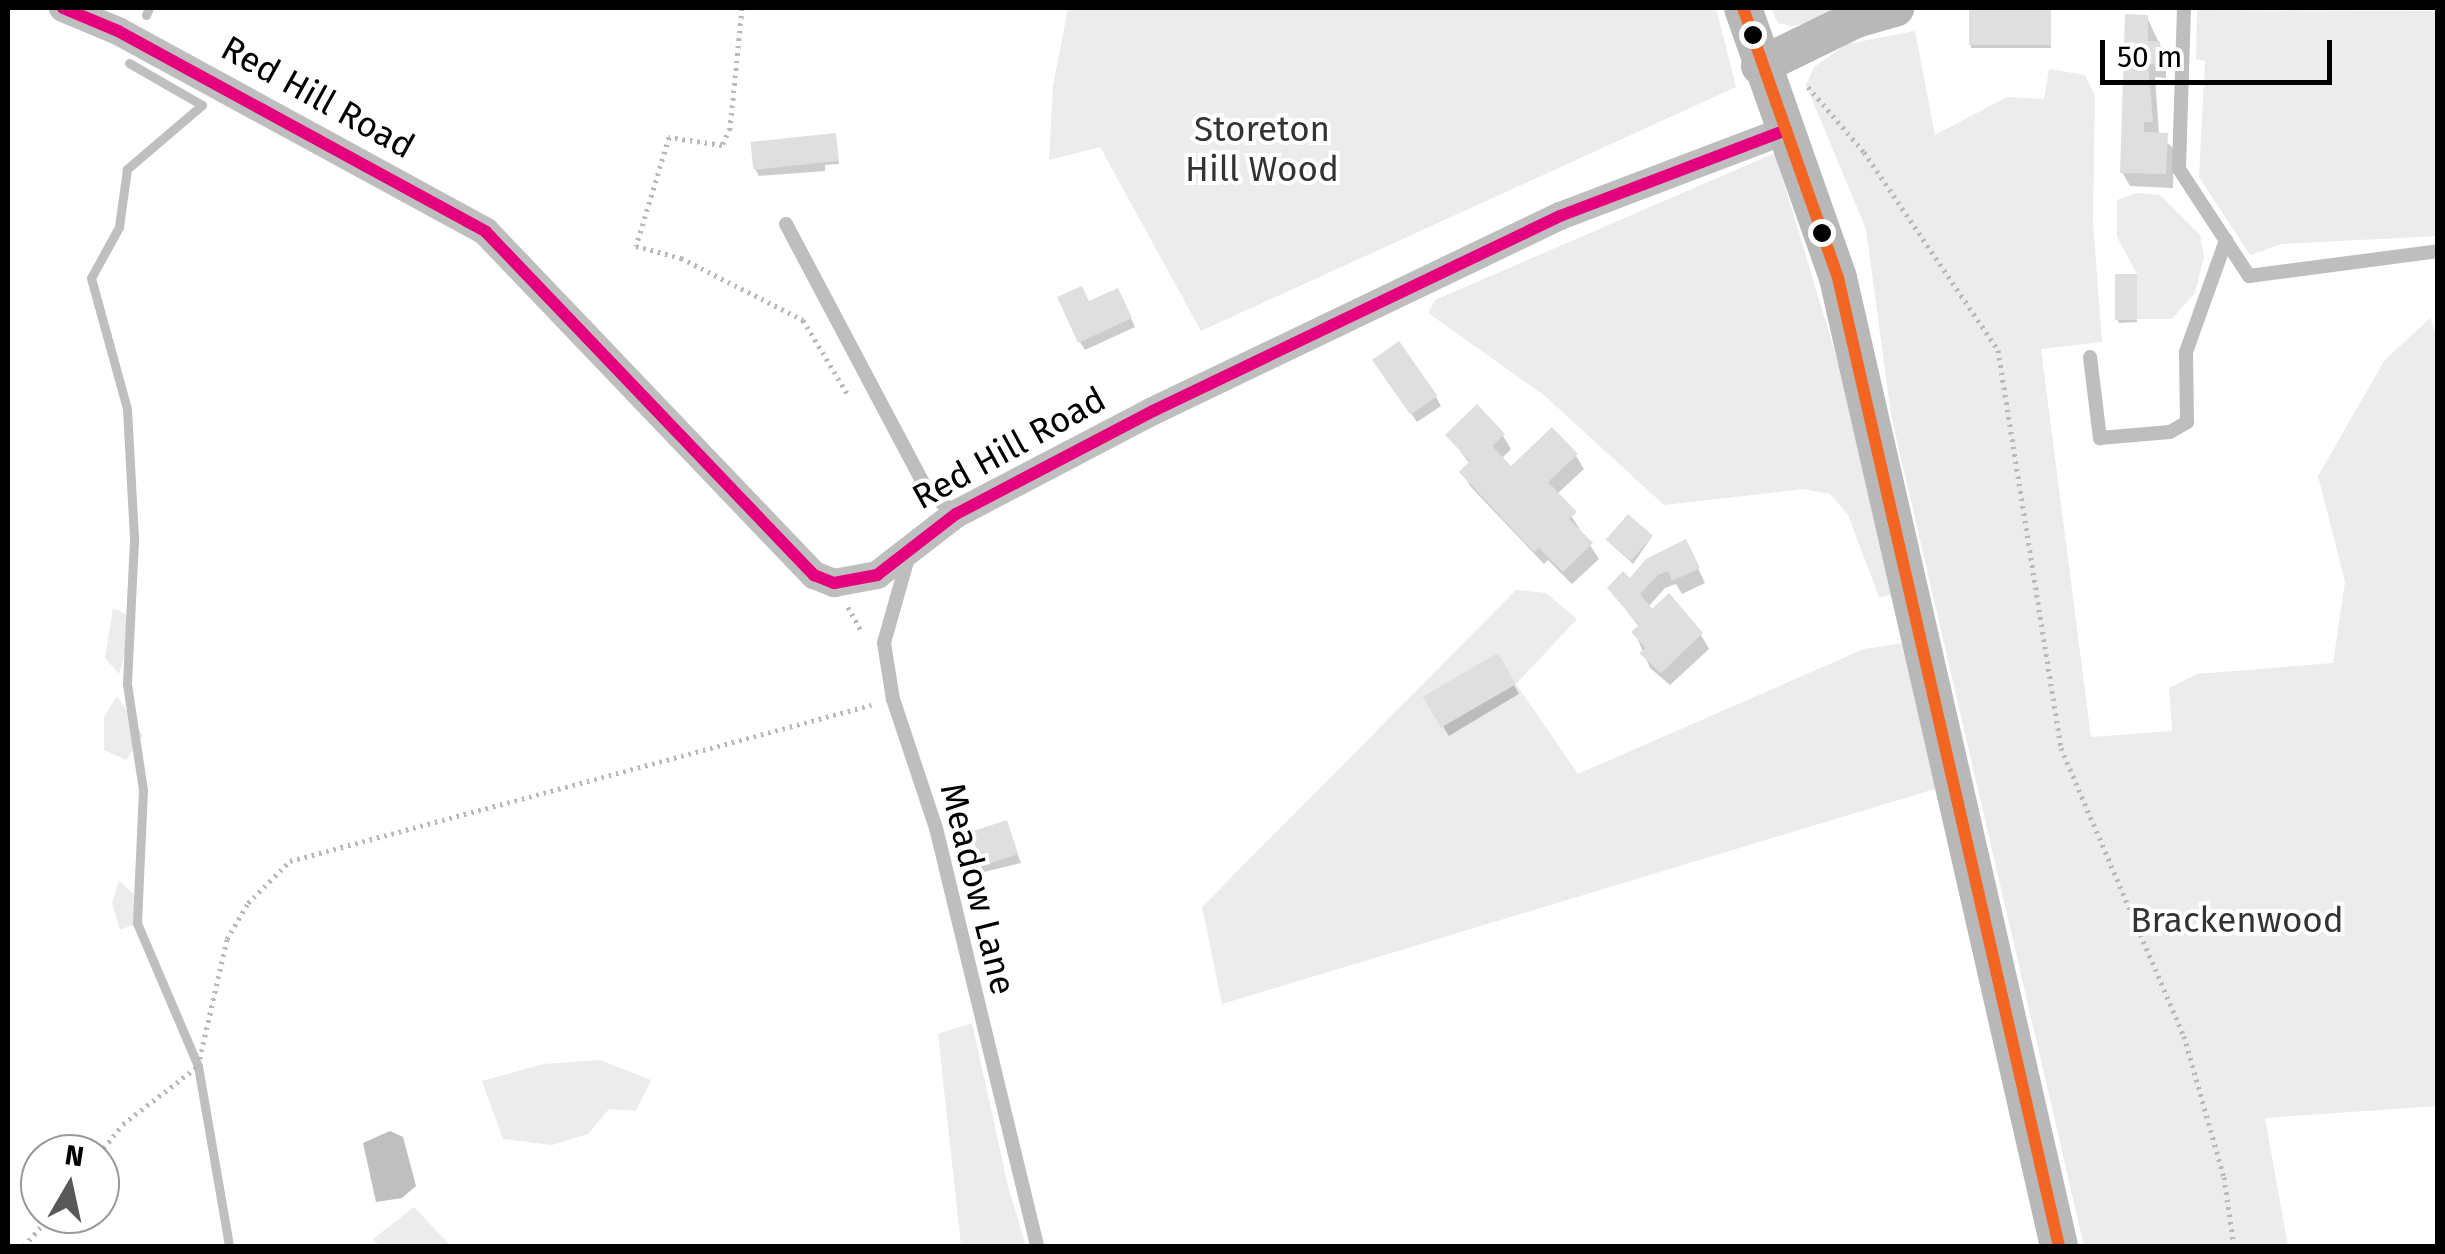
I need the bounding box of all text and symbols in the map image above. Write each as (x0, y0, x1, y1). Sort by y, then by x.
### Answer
scale bar (2105, 20, 2338, 82)
unlabelled marker (1743, 25, 1763, 45)
street label: Red Hill Road (214, 27, 422, 167)
text: 50 m (2117, 39, 2182, 75)
park label: Storeton Hill Wood (1185, 108, 1339, 190)
unlabelled marker (1812, 223, 1832, 243)
street label: Red Hill Road (905, 378, 1113, 518)
street label: Meadow Lane (931, 779, 1025, 999)
park label: Brackenwood (2130, 899, 2344, 941)
north arrow (20, 1134, 120, 1234)
text: N (63, 1138, 86, 1174)

